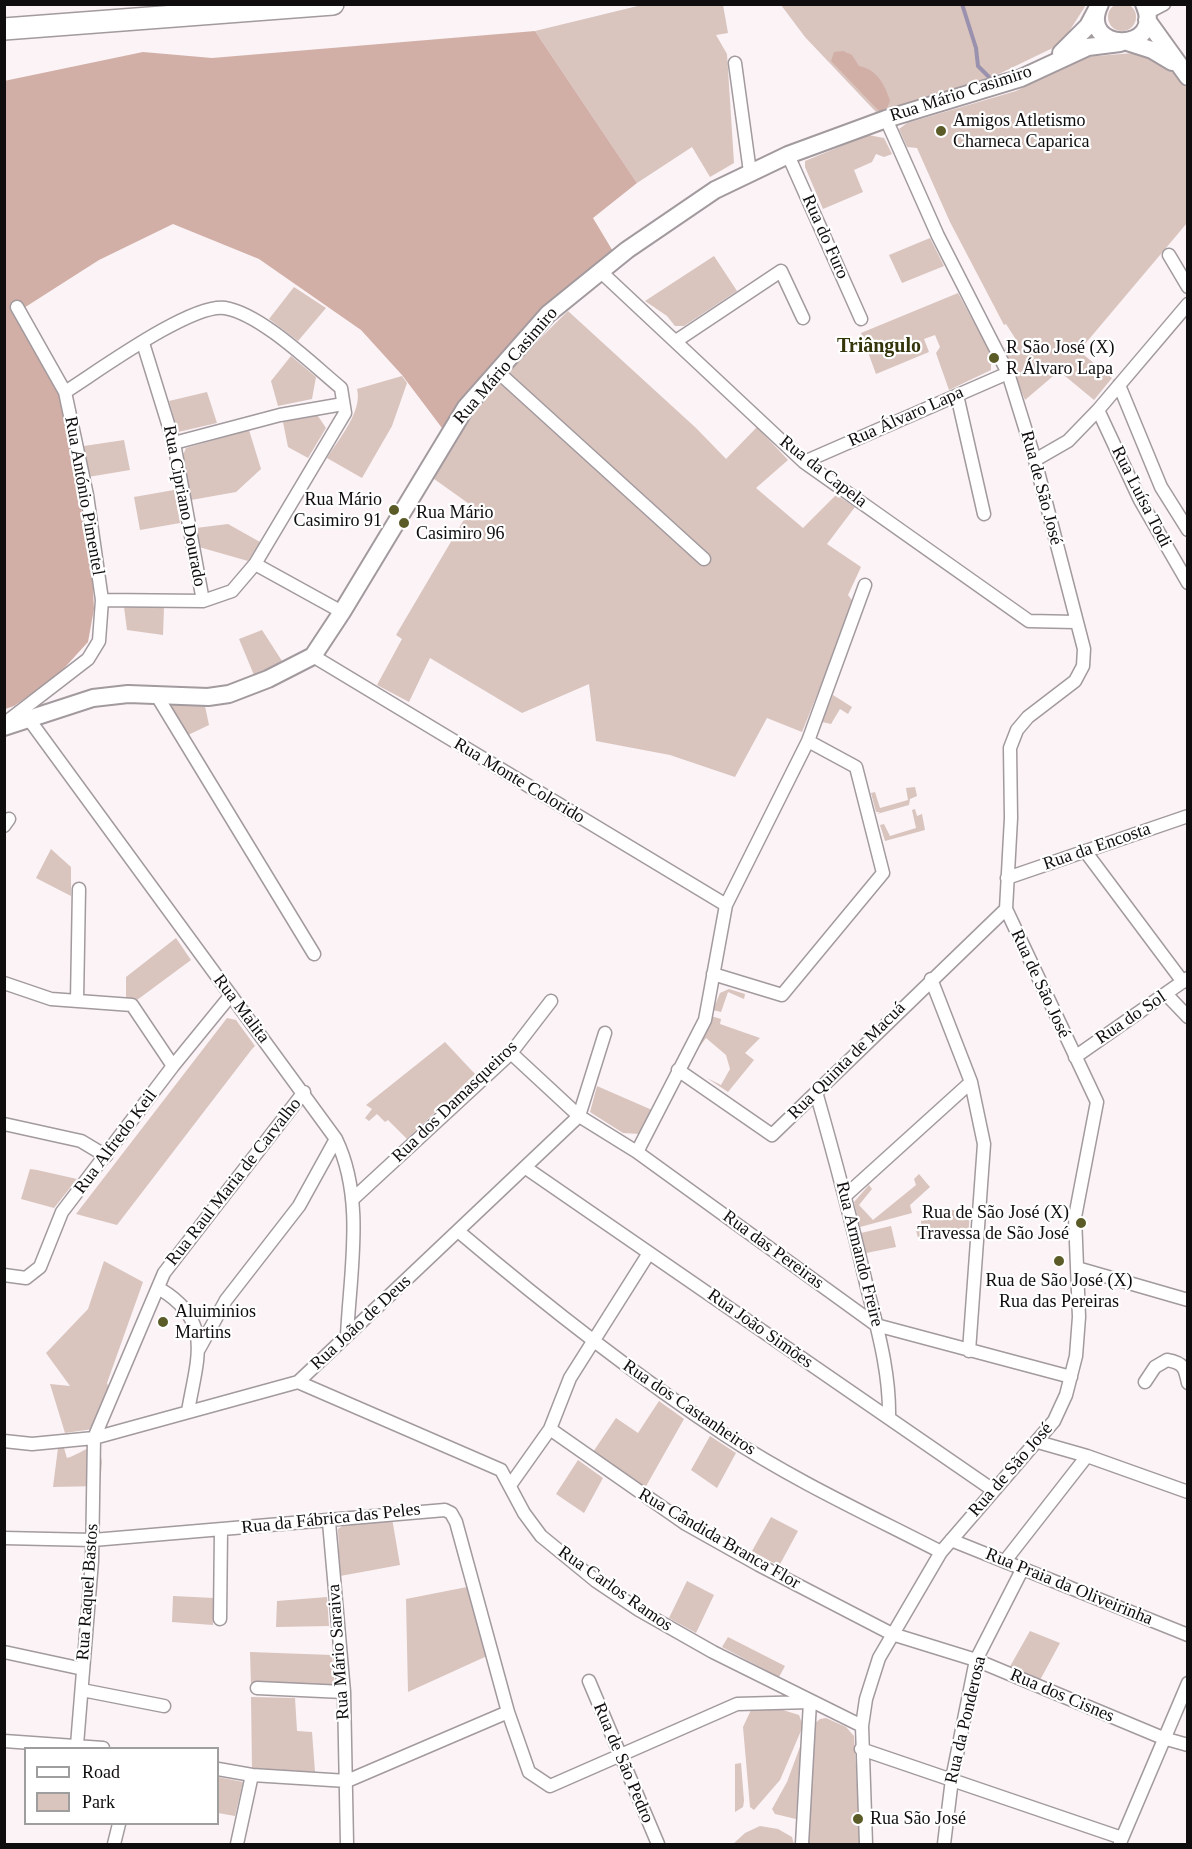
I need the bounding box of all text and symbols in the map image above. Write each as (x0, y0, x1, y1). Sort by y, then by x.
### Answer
street label: Rua Mário Casimiro (887, 61, 1035, 127)
place label: Amigos Atletismo Charneca Caparica (953, 110, 1089, 152)
marker: Amigos Atletismo Charneca Caparica (934, 124, 948, 138)
street label: Rua do Furo (797, 191, 853, 283)
street label: Rua Mário Casimiro (449, 303, 563, 429)
district label: Triângulo (837, 335, 921, 359)
place label: R São José (X) R Álvaro Lapa (1006, 337, 1114, 380)
marker: R São José (X) R Álvaro Lapa (987, 351, 1001, 365)
street label: Rua Álvaro Lapa (845, 382, 967, 452)
street label: Rua António Pimentel (59, 415, 109, 577)
street label: Rua Cipriano Dourado (158, 423, 210, 589)
street label: Rua de São José (1015, 428, 1067, 548)
street label: Rua da Capela (775, 431, 871, 513)
street label: Rua Luísa Todi (1106, 443, 1176, 551)
place label: Rua Mário Casimiro 91 (294, 489, 382, 532)
place label: Rua Mário Casimiro 96 (416, 502, 504, 544)
marker: Rua Mário Casimiro 91 (387, 503, 401, 517)
marker: Rua Mário Casimiro 96 (397, 516, 411, 530)
street label: Rua Monte Colorido (450, 733, 588, 829)
street label: Rua da Encosta (1041, 819, 1153, 875)
street label: Rua de São José (1005, 926, 1075, 1042)
street label: Rua Malita (208, 970, 274, 1048)
street label: Rua do Sol (1092, 987, 1170, 1049)
street label: Rua Quinta de Macuá (784, 998, 910, 1124)
street label: Rua dos Damasqueiros (388, 1037, 522, 1167)
street label: Rua Alfredo Keil (70, 1086, 162, 1198)
street label: Rua Raul Maria de Carvalho (162, 1094, 306, 1270)
street label: Rua Armando Freire (831, 1179, 887, 1329)
place label: Rua de São José (X) Travessa de São José (917, 1202, 1069, 1244)
street label: Rua das Pereiras (718, 1206, 828, 1294)
marker: Rua de São José (X) Travessa de São José (1074, 1216, 1088, 1230)
marker: Rua de São José (X) Rua das Pereiras (1052, 1254, 1066, 1268)
place label: Rua de São José (X) Rua das Pereiras (986, 1270, 1132, 1312)
street label: Rua João de Deus (306, 1271, 416, 1375)
street label: Rua João Simões (703, 1285, 817, 1373)
place label: Aluiminios Martins (175, 1301, 256, 1344)
marker: Aluiminios Martins (156, 1315, 170, 1329)
street label: Rua dos Castanheiros (618, 1355, 760, 1461)
street label: Rua de São José (964, 1419, 1058, 1521)
street label: Rua Cândida Branca Flor (634, 1484, 804, 1594)
street label: Rua da Fábrica das Peles (240, 1499, 422, 1539)
street label: Rua Raquel Bastos (72, 1523, 104, 1661)
street label: Rua Carlos Ramos (554, 1541, 676, 1637)
street label: Rua Praia da Oliveirinha (982, 1544, 1156, 1630)
street label: Rua Mário Saraiva (323, 1583, 355, 1721)
street label: Rua da Ponderosa (941, 1654, 991, 1786)
street label: Rua dos Cisnes (1007, 1664, 1117, 1728)
street label: Rua de São Pedro (588, 1700, 658, 1826)
legend (24, 1747, 219, 1825)
text: Road (82, 1762, 120, 1782)
text: Park (82, 1792, 115, 1812)
place label: Rua São José (870, 1808, 966, 1830)
marker: Rua São José (851, 1812, 865, 1826)

